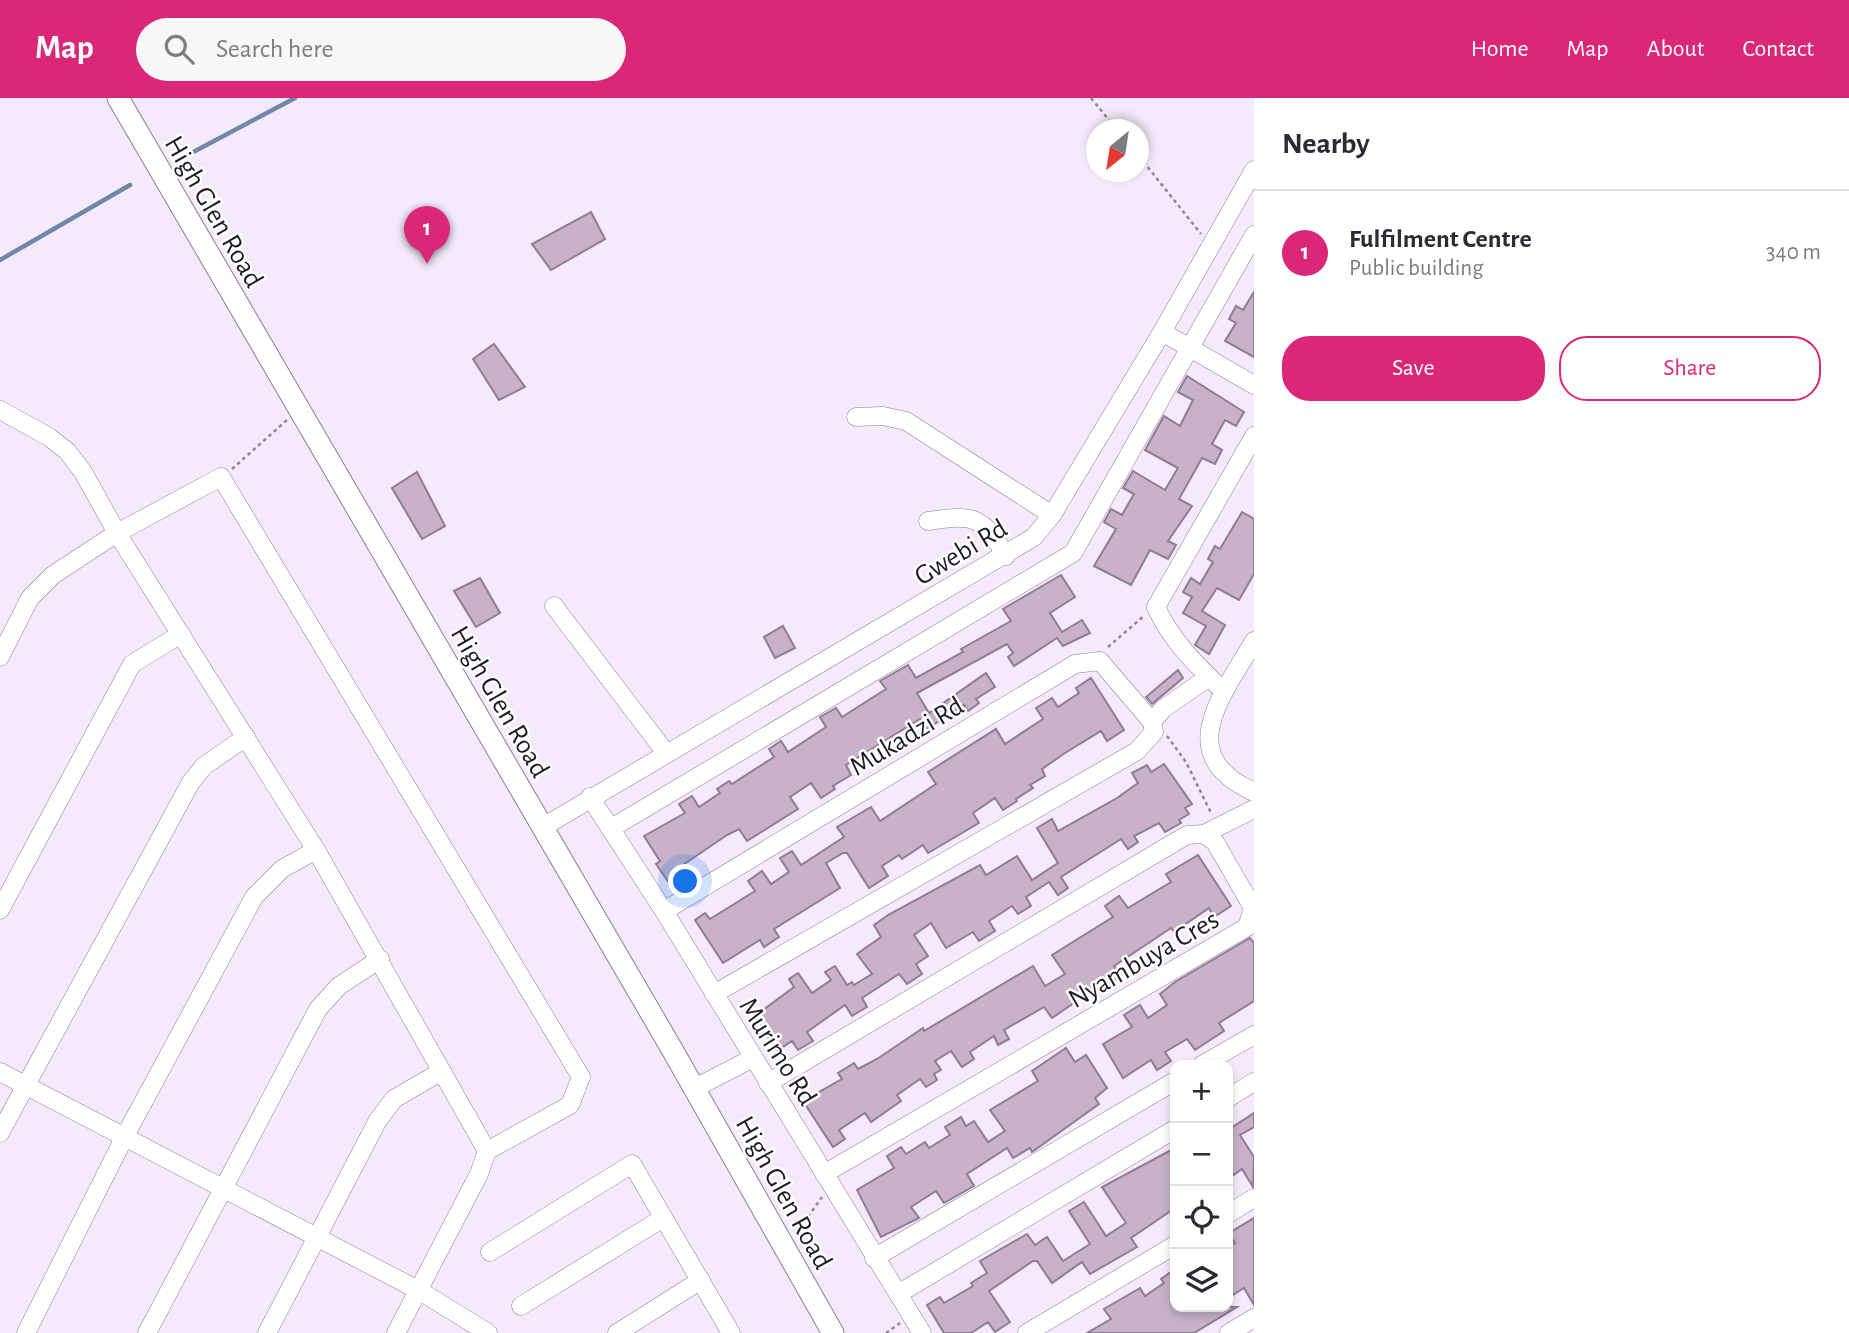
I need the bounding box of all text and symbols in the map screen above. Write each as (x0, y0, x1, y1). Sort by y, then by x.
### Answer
search box (136, 18, 626, 81)
icon: search (160, 30, 198, 68)
text: Map (35, 32, 94, 65)
text: Search here (216, 36, 334, 62)
text: Home (1471, 37, 1529, 61)
text: Map (1567, 37, 1609, 61)
text: About (1647, 37, 1704, 61)
text: Contact (1742, 37, 1814, 61)
north arrow (1086, 119, 1149, 182)
text: Nearby (1282, 129, 1370, 159)
street label: High Glen Road (159, 131, 268, 293)
pin: 1 (404, 206, 450, 264)
text: Fulfilment Centre (1349, 226, 1532, 252)
text: 1 (1301, 241, 1309, 264)
text: 340 m (1766, 241, 1821, 264)
text: Public building (1349, 257, 1483, 280)
button: Save (1282, 336, 1545, 401)
button: Share (1559, 336, 1821, 401)
street label: Gwebi Rd (910, 514, 1012, 591)
street label: High Glen Road (445, 621, 554, 783)
street label: Mukadzi Rd (845, 692, 969, 782)
your location (668, 864, 702, 898)
street label: Nyambuya Cres (1064, 905, 1224, 1014)
street label: Murimo Rd (733, 993, 821, 1111)
map controls (1170, 1060, 1233, 1312)
button: + (1170, 1060, 1233, 1123)
street label: High Glen Road (730, 1112, 837, 1274)
button: − (1170, 1123, 1233, 1186)
button: locate (1170, 1186, 1233, 1249)
button: layers (1170, 1249, 1233, 1312)

